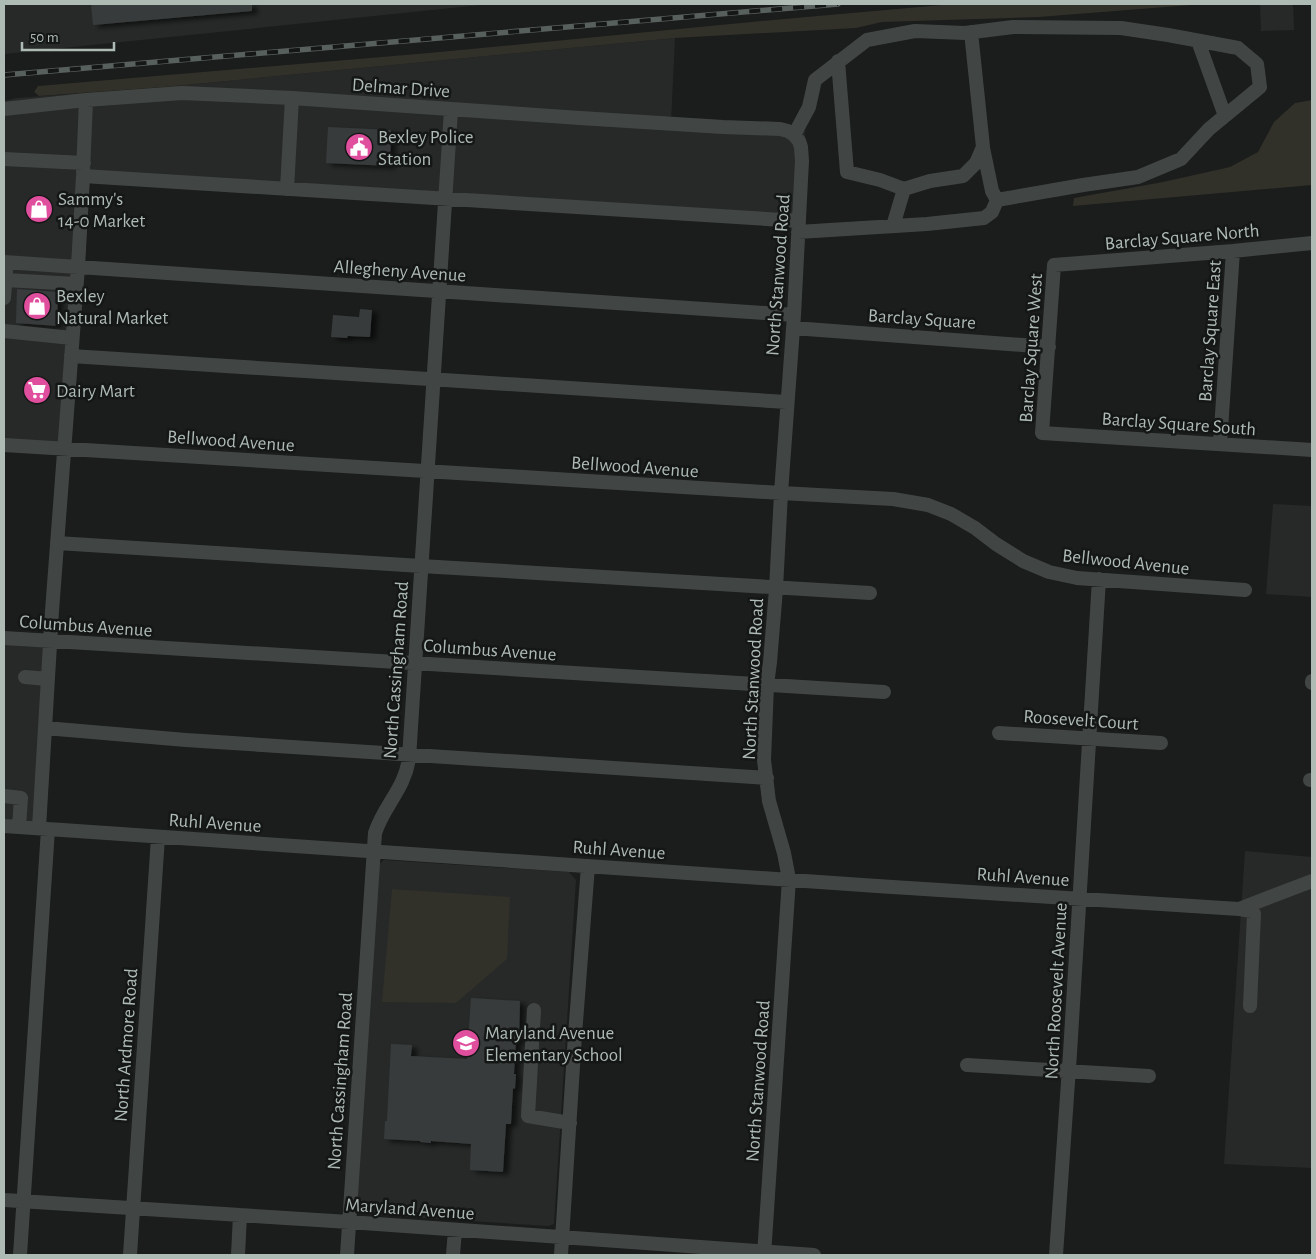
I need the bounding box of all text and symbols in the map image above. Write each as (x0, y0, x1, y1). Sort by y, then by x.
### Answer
scale bar (22, 20, 115, 52)
text: 50 m (30, 30, 59, 45)
street label: Delmar Drive (351, 76, 451, 101)
place label: Bexley Police Station (378, 128, 474, 169)
public building icon: Bexley Police Station (344, 132, 374, 162)
place label: Sammy's 14-0 Market (58, 190, 145, 231)
street label: North Stanwood Road (763, 193, 794, 357)
shop icon: Sammy's 14-0 Market (24, 194, 54, 224)
street label: Barclay Square North (1104, 221, 1260, 254)
street label: Allegheny Avenue (333, 257, 467, 286)
street label: Barclay Square East (1196, 260, 1225, 403)
street label: Barclay Square West (1017, 273, 1046, 423)
place label: Bexley Natural Market (56, 287, 168, 328)
shop icon: Bexley Natural Market (22, 291, 52, 321)
street label: Barclay Square (867, 306, 976, 333)
supermarket icon: Dairy Mart (22, 375, 52, 405)
place label: Dairy Mart (56, 382, 135, 401)
street label: Barclay Square South (1101, 410, 1257, 439)
street label: Bellwood Avenue (167, 428, 295, 455)
street label: Bellwood Avenue (571, 454, 699, 481)
street label: Bellwood Avenue (1061, 546, 1190, 579)
street label: North Cassingham Road (381, 581, 412, 760)
street label: North Stanwood Road (740, 598, 767, 760)
street label: Columbus Avenue (19, 612, 153, 641)
street label: Columbus Avenue (423, 636, 557, 665)
street label: Roosevelt Court (1023, 707, 1139, 734)
street label: Ruhl Avenue (168, 811, 262, 836)
street label: Ruhl Avenue (572, 838, 666, 863)
street label: Ruhl Avenue (976, 865, 1070, 890)
street label: North Roosevelt Avenue (1042, 902, 1071, 1080)
street label: North Ardmore Road (112, 968, 141, 1123)
street label: North Cassingham Road (325, 992, 356, 1171)
street label: North Stanwood Road (743, 999, 774, 1163)
place label: Maryland Avenue Elementary School (485, 1024, 623, 1065)
school or university icon: Maryland Avenue Elementary School (451, 1028, 481, 1058)
street label: Maryland Avenue (345, 1196, 475, 1223)

